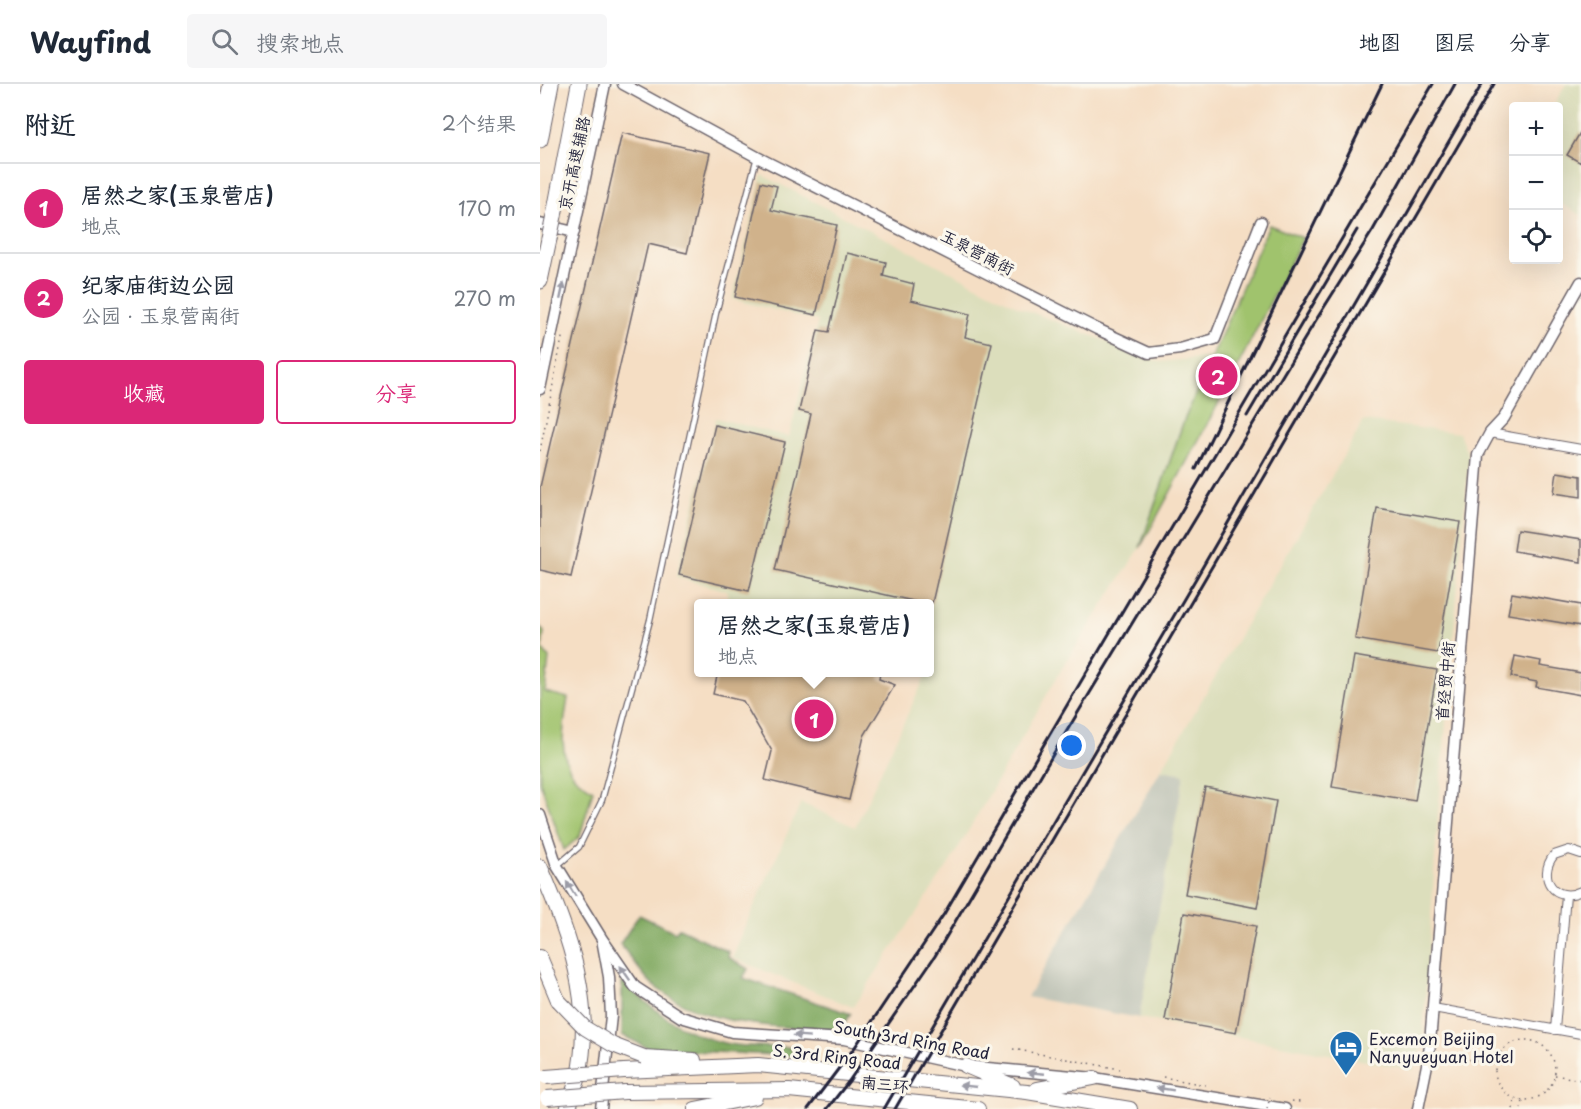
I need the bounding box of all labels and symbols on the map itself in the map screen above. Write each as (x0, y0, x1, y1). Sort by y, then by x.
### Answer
street label: 京开高速辅路 (551, 114, 595, 212)
street label: 玉泉营南街 (937, 222, 1019, 280)
one-way arrow (557, 282, 567, 300)
pin: 2 (1198, 354, 1238, 398)
street label: 首经贸中街 (1429, 640, 1459, 722)
pin: 1 (794, 696, 834, 742)
your location (1057, 731, 1086, 760)
one-way arrow (566, 881, 577, 898)
one-way arrow (619, 966, 631, 982)
street label: South 3rd Ring Road (832, 1013, 992, 1065)
place label: Excemon Beijing Nanyueyuan Hotel (1369, 1026, 1514, 1068)
hotel icon: Excemon Beijing Nanyueyuan Hotel (1328, 1029, 1364, 1076)
one-way arrow (793, 1032, 812, 1041)
street label: S. 3rd Ring Road (772, 1037, 902, 1075)
one-way arrow (1026, 1068, 1045, 1078)
street label: 南三环 (860, 1069, 910, 1097)
one-way arrow (959, 1081, 978, 1091)
one-way arrow (1155, 1085, 1174, 1094)

